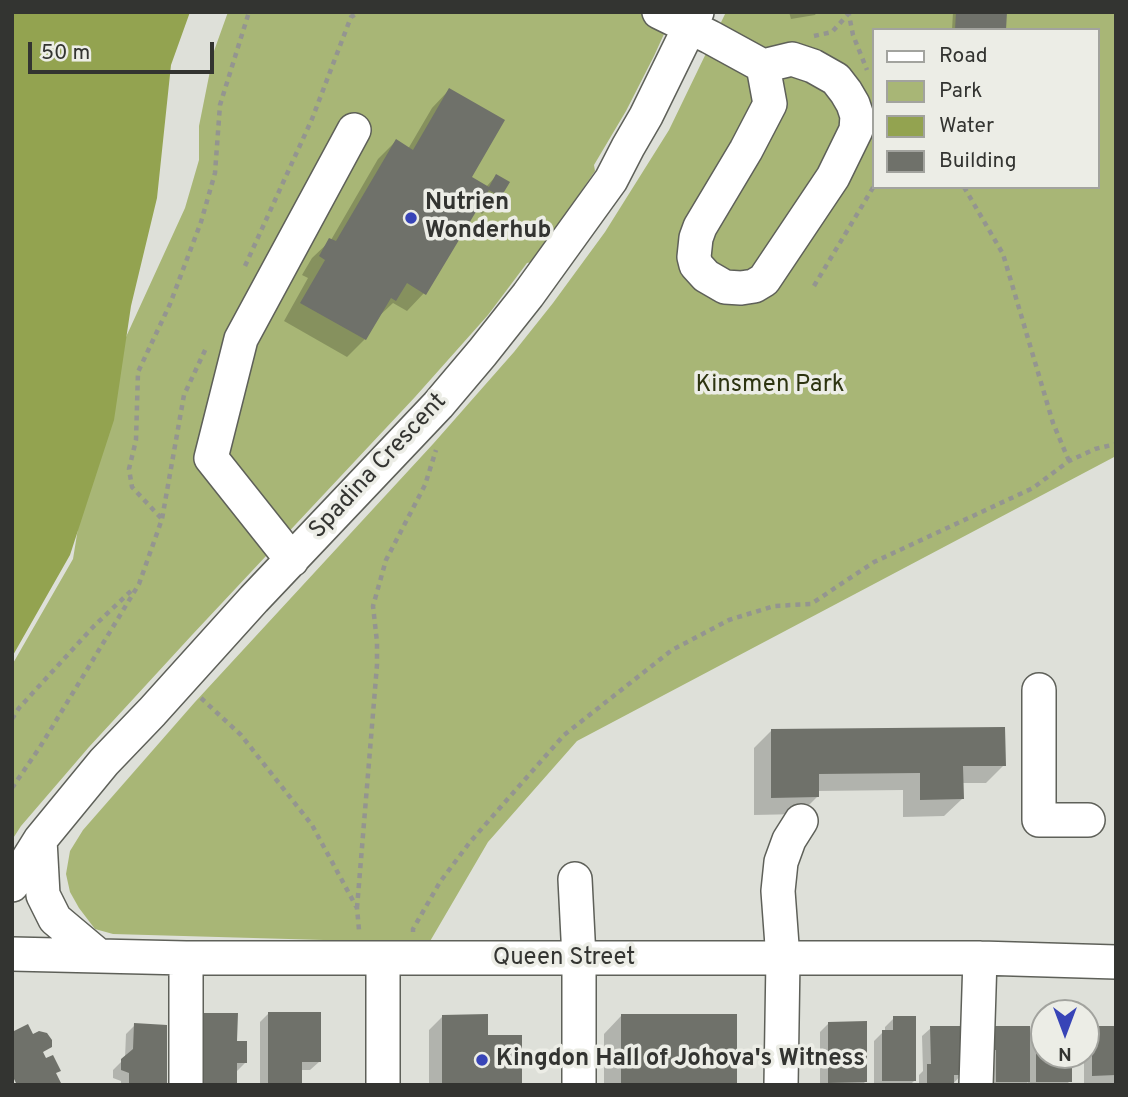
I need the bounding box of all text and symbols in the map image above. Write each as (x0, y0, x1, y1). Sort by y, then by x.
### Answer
scale bar (32, 28, 217, 72)
legend (872, 28, 1100, 189)
text: 50 m (41, 40, 90, 67)
text: Road (939, 43, 988, 70)
text: Park (939, 78, 982, 105)
text: Water (939, 113, 994, 140)
text: Building (939, 148, 1017, 175)
place label: Nutrien Wonderhub (425, 190, 551, 246)
marker: Nutrien Wonderhub (403, 210, 419, 226)
park label: Kinsmen Park (695, 372, 845, 400)
street label: Spadina Crescent (304, 388, 454, 546)
street label: Queen Street (493, 945, 635, 973)
north arrow (1030, 999, 1100, 1069)
text: N (1058, 1041, 1072, 1065)
place label: Kingdon Hall of Johova's Witness (496, 1046, 865, 1074)
marker: Kingdon Hall of Johova's Witness (474, 1052, 490, 1068)

